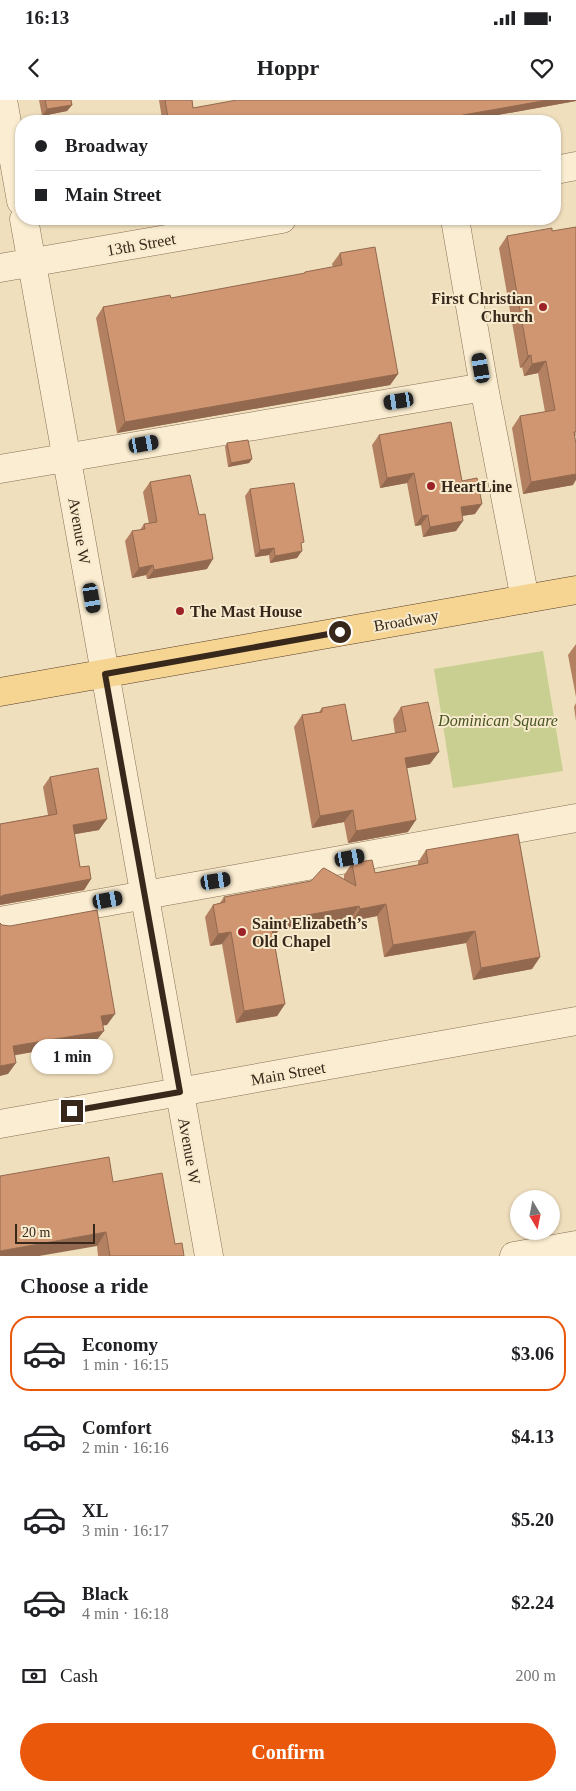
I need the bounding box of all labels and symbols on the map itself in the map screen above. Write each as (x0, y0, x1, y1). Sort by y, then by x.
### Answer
street label: 13th Street (105, 230, 177, 259)
place label: First Christian Church (431, 290, 533, 325)
marker: First Christian Church (537, 301, 549, 313)
car (471, 352, 490, 384)
car (383, 391, 414, 411)
car (127, 434, 160, 454)
place label: HeartLine (441, 478, 512, 495)
marker: HeartLine (425, 480, 437, 492)
street label: Avenue W (65, 496, 94, 567)
car (82, 582, 101, 614)
place label: The Mast House (190, 603, 302, 620)
marker: The Mast House (174, 605, 186, 617)
street label: Broadway (372, 606, 440, 636)
route start (329, 621, 351, 643)
park label: Dominican Square (437, 712, 558, 730)
car (333, 848, 366, 868)
car (200, 871, 231, 891)
car (91, 890, 124, 910)
place label: Saint Elizabeth’s Old Chapel (252, 915, 367, 951)
marker: Saint Elizabeth’s Old Chapel (236, 926, 248, 938)
callout: 1 min (31, 1038, 113, 1074)
street label: Main Street (250, 1059, 327, 1088)
route end (61, 1100, 83, 1122)
street label: Avenue W (175, 1116, 204, 1187)
north arrow (510, 1190, 560, 1240)
scale bar (15, 1221, 95, 1244)

